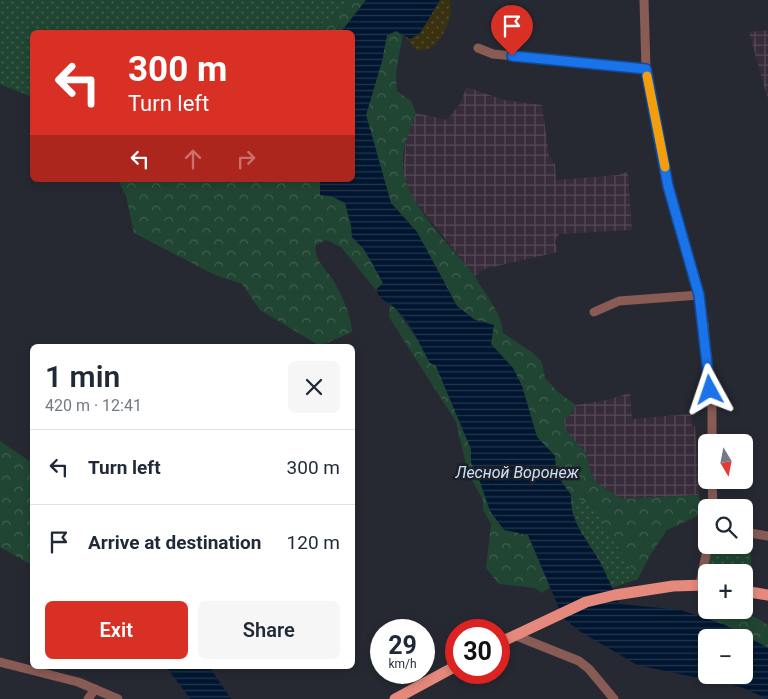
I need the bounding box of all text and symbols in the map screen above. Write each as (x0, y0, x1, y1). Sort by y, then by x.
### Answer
pin (491, 5, 533, 56)
icon: arrive (498, 12, 526, 40)
text: 300 m (128, 49, 227, 90)
icon: left (45, 50, 110, 115)
text: Turn left (128, 91, 209, 116)
icon: left (126, 145, 154, 173)
icon: ahead (179, 145, 207, 173)
icon: right (232, 145, 260, 173)
text: 1 min (45, 359, 120, 394)
button: close (288, 361, 340, 413)
position arrow (683, 363, 735, 415)
text: 420 m · 12:41 (45, 396, 142, 415)
north arrow (698, 434, 752, 489)
map controls (698, 434, 753, 684)
icon: left (45, 453, 73, 481)
text: Turn left (88, 456, 161, 479)
text: 300 m (287, 456, 340, 479)
water label: Лесной Воронеж (454, 463, 580, 482)
button: search (698, 499, 753, 554)
icon: arrive (45, 528, 73, 556)
text: Arrive at destination (88, 531, 261, 554)
text: 120 m (287, 531, 340, 554)
button: + (698, 564, 753, 619)
button: Exit (45, 601, 188, 659)
button: Share (198, 601, 340, 659)
speed limit sign: 30 (445, 619, 510, 684)
button: − (698, 629, 753, 684)
text: 29 (388, 631, 417, 660)
text: km/h (388, 657, 417, 671)

